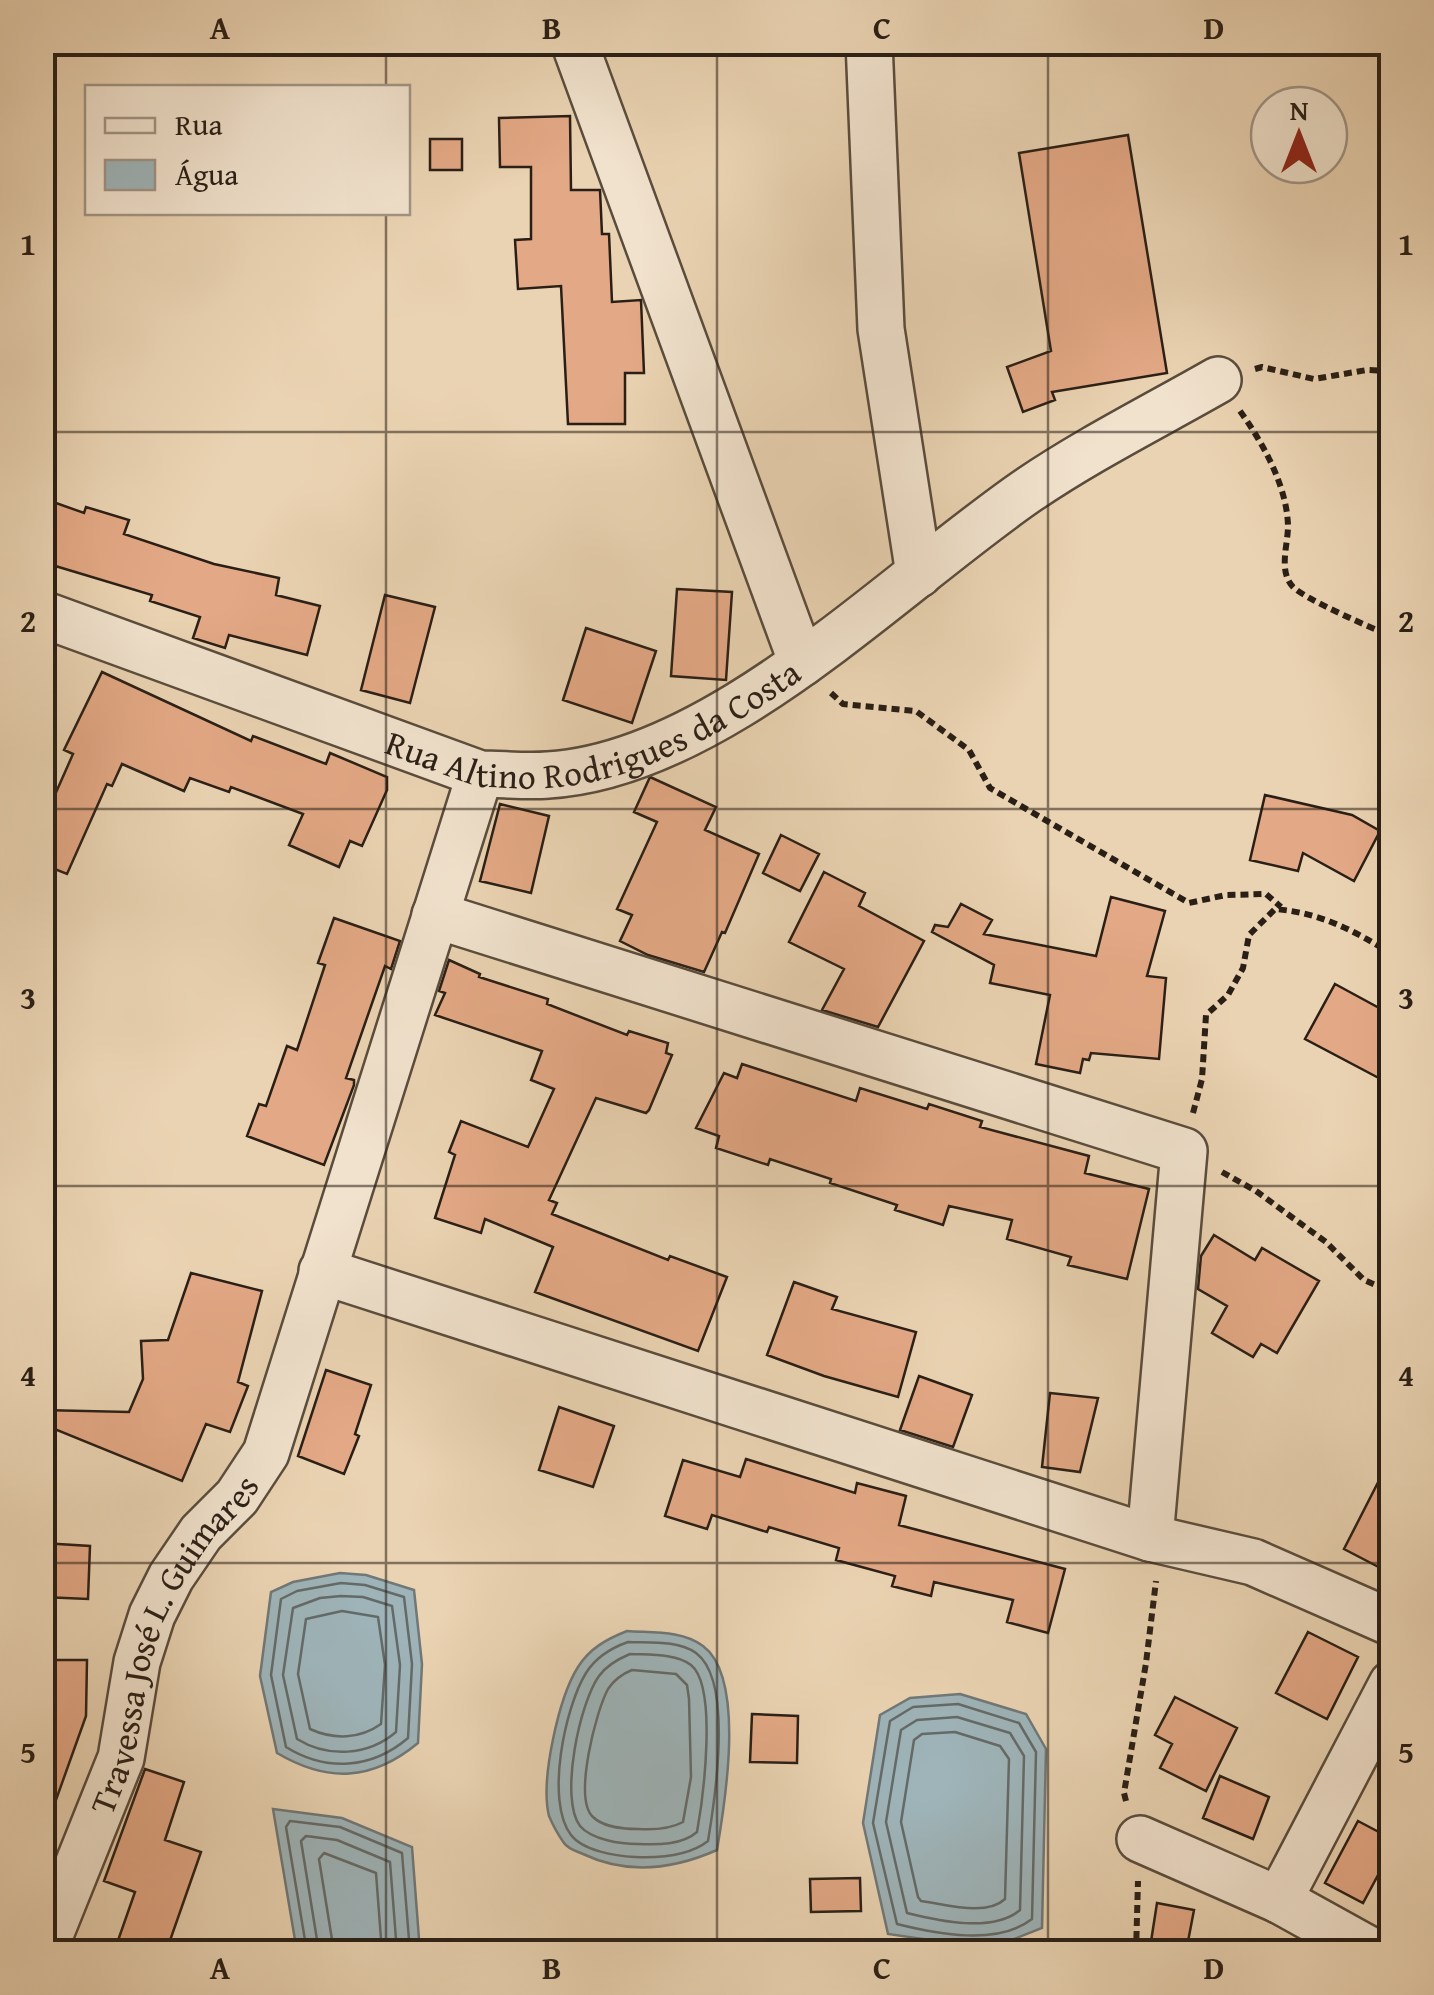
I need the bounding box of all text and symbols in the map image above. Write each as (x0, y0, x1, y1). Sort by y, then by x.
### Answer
text: A (210, 4, 231, 51)
text: B (542, 4, 562, 51)
text: C (873, 4, 891, 51)
text: D (1204, 4, 1224, 51)
legend (85, 85, 410, 215)
north arrow (1249, 85, 1349, 185)
text: N (1290, 89, 1309, 130)
text: Rua (175, 102, 223, 146)
text: Água (175, 152, 239, 196)
text: 1 (20, 220, 36, 267)
text: 1 (1398, 220, 1414, 267)
text: 2 (20, 597, 36, 644)
text: 2 (1398, 597, 1414, 644)
street label: Rua Altino Rodrigues da Costa (379, 646, 811, 801)
text: 3 (20, 974, 36, 1021)
text: 3 (1398, 974, 1414, 1021)
text: 4 (20, 1351, 36, 1398)
text: 4 (1398, 1351, 1414, 1398)
street label: Travessa José L. Guimares (76, 1464, 271, 1821)
text: 5 (20, 1728, 36, 1775)
text: 5 (1398, 1728, 1414, 1775)
text: A (210, 1944, 231, 1991)
text: B (542, 1944, 562, 1991)
text: C (873, 1944, 891, 1991)
text: D (1204, 1944, 1224, 1991)

